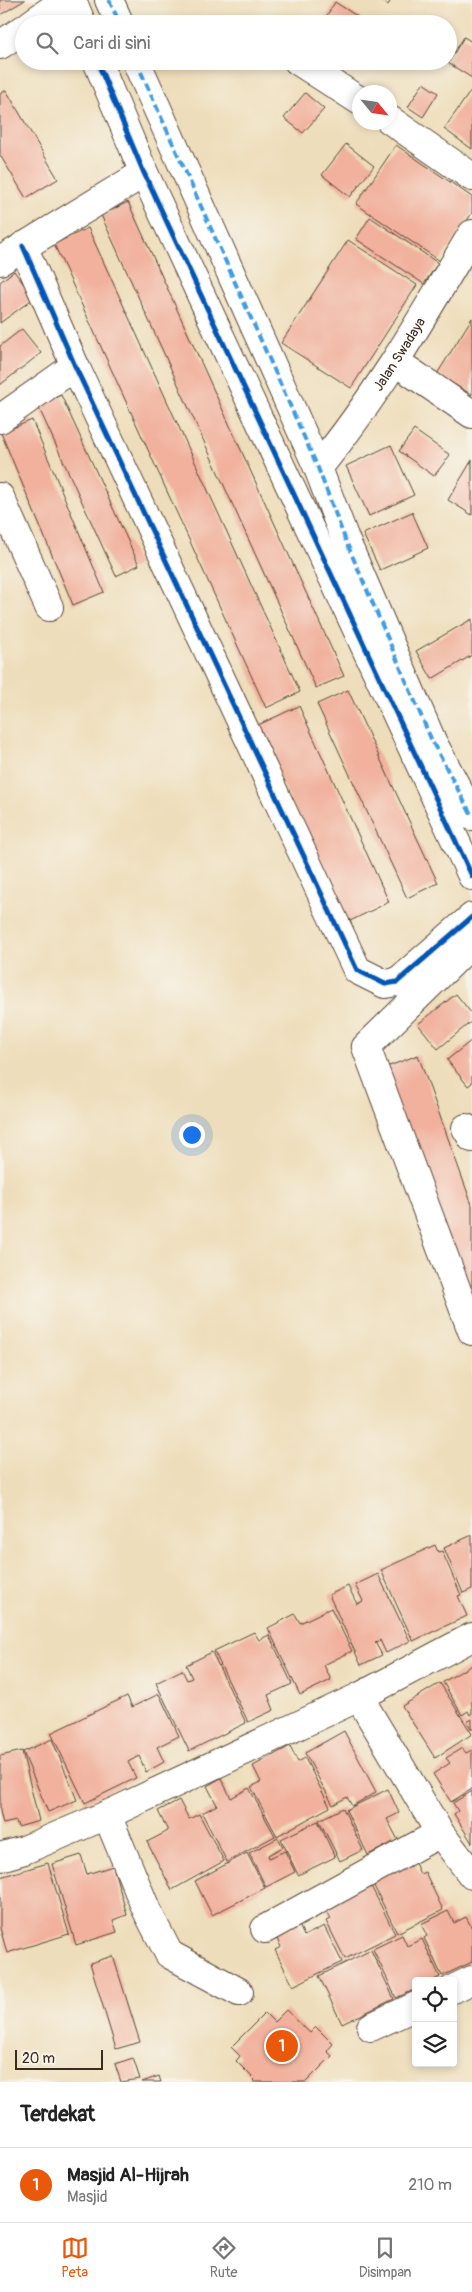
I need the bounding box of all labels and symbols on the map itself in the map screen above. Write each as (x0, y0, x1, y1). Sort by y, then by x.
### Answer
north arrow (352, 85, 397, 130)
street label: Jalan Swadaya (369, 314, 429, 394)
your location (179, 1122, 205, 1148)
pin: 1 (266, 2027, 298, 2065)
scale bar (15, 2047, 102, 2070)

